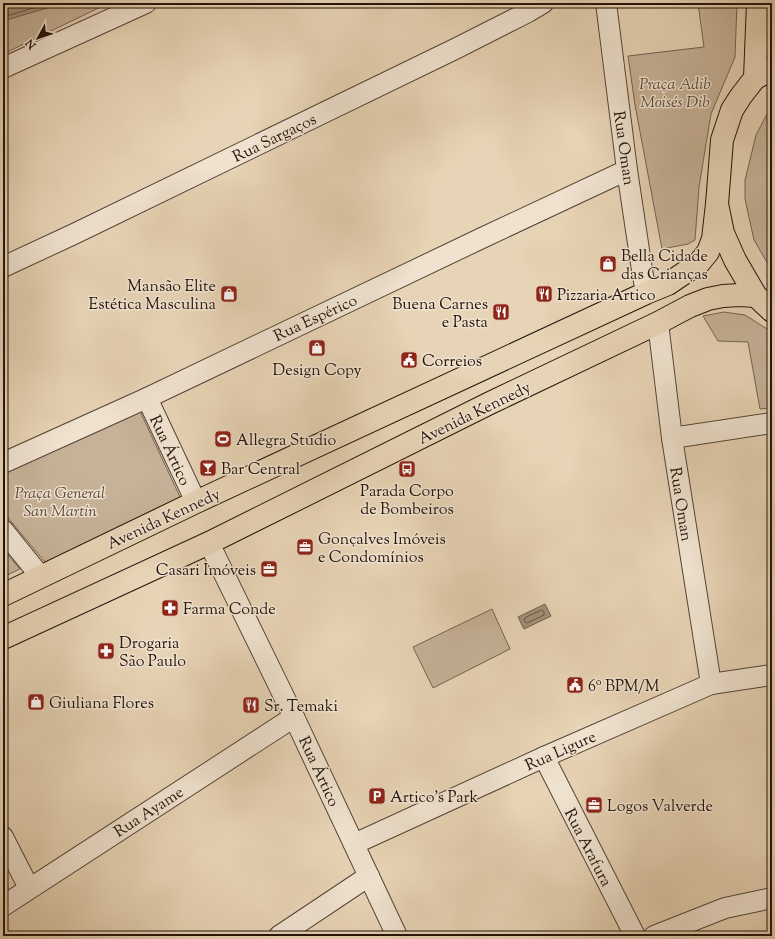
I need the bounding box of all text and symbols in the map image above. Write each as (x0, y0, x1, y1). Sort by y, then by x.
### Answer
north arrow (18, 18, 58, 58)
text: N (22, 35, 41, 53)
park label: Praça Adib Moisés Dib (639, 74, 711, 115)
street label: Rua Sargaços (229, 109, 321, 170)
street label: Rua Oman (606, 110, 639, 187)
place label: Bella Cidade das Crianças (621, 246, 708, 287)
shop icon: Bella Cidade das Crianças (598, 254, 618, 274)
place label: Mansão Elite Estética Masculina (89, 276, 217, 317)
shop icon: Mansão Elite Estética Masculina (219, 284, 239, 304)
restaurant icon: Pizzaria Artico (534, 284, 554, 304)
place label: Pizzaria Artico (557, 285, 656, 308)
street label: Rua Espérico (271, 290, 362, 349)
place label: Buena Carnes e Pasta (392, 294, 489, 335)
restaurant icon: Buena Carnes e Pasta (491, 302, 511, 322)
shop icon: Design Copy (307, 338, 327, 358)
public building icon: Correios (399, 350, 419, 370)
place label: Correios (422, 351, 482, 374)
place label: Design Copy (273, 360, 362, 383)
street label: Avenida Kennedy (415, 377, 535, 451)
street label: Rua Ártico (142, 412, 195, 490)
sports icon: Allegra Studio (213, 429, 233, 449)
place label: Allegra Studio (236, 430, 337, 453)
bar icon: Bar Central (198, 458, 218, 478)
place label: Bar Central (221, 459, 301, 482)
bus stop icon: Parada Corpo de Bombeiros (397, 459, 417, 479)
street label: Rua Oman (662, 466, 697, 544)
place label: Parada Corpo de Bombeiros (360, 481, 454, 522)
park label: Praça General San Martín (15, 483, 105, 524)
street label: Avenida Kennedy (104, 484, 225, 557)
place label: Gonçalves Imóveis e Condomínios (318, 529, 446, 570)
office icon: Gonçalves Imóveis e Condomínios (295, 537, 315, 557)
office icon: Casari Imóveis (259, 559, 279, 579)
place label: Casari Imóveis (156, 560, 256, 583)
pharmacy icon: Farma Conde (160, 598, 180, 618)
place label: Farma Conde (183, 599, 276, 622)
place label: Drogaria São Paulo (119, 633, 186, 674)
pharmacy icon: Drogaria São Paulo (96, 641, 116, 661)
public building icon: 6º BPM/M (565, 675, 585, 695)
place label: 6º BPM/M (588, 676, 660, 699)
shop icon: Giuliana Flores (26, 692, 46, 712)
place label: Giuliana Flores (49, 693, 154, 716)
restaurant icon: Sr. Temaki (241, 695, 261, 715)
place label: Sr. Temaki (264, 696, 338, 719)
street label: Rua Ligure (522, 726, 600, 778)
street label: Rua Ártico (291, 733, 344, 811)
street label: Rua Ayame (110, 782, 189, 844)
parking icon: Artico's Park (367, 786, 387, 806)
place label: Artico's Park (390, 787, 478, 810)
office icon: Logos Valverde (584, 795, 604, 815)
place label: Logos Valverde (607, 796, 713, 819)
street label: Rua Arafura (557, 805, 617, 892)

